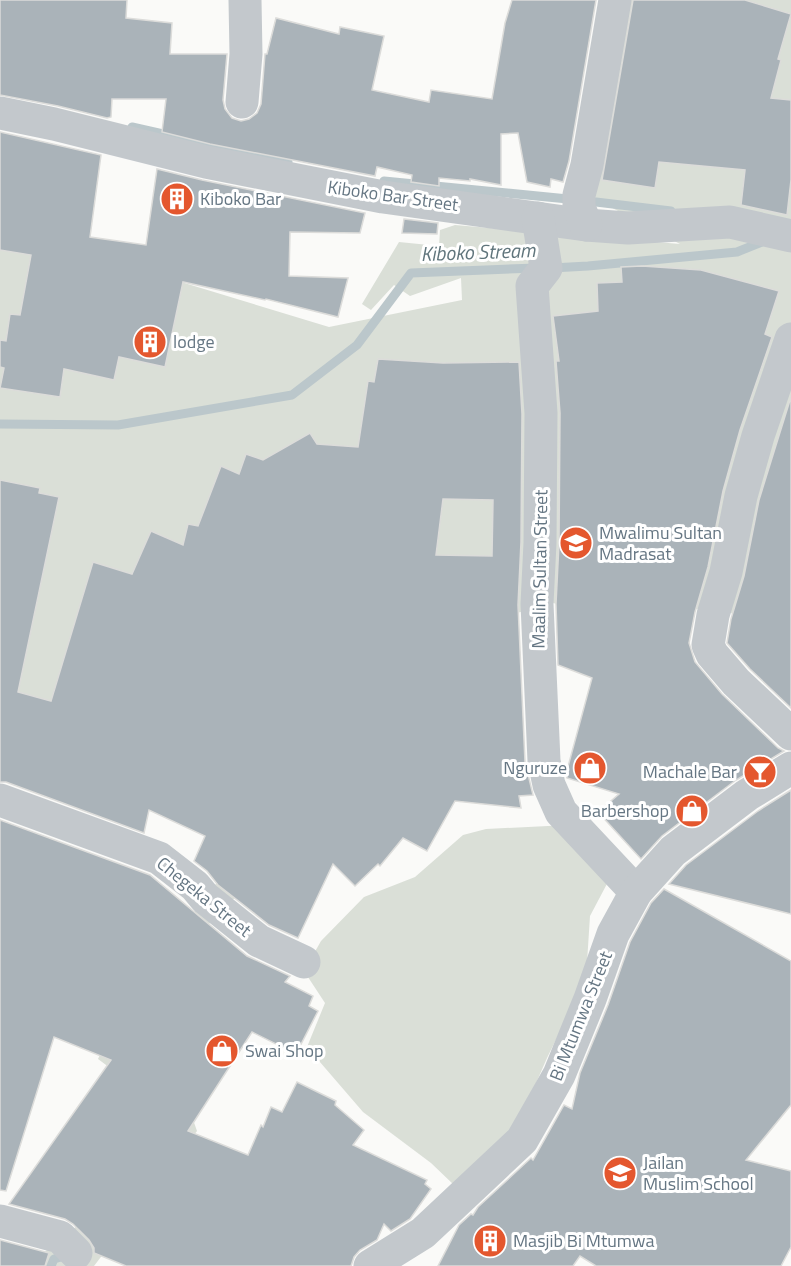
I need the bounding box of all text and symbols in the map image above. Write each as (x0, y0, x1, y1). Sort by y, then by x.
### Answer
street label: Kiboko Bar Street (326, 173, 461, 218)
building icon: Kiboko Bar (159, 181, 195, 217)
place label: Kiboko Bar (200, 185, 281, 212)
water label: Kiboko Stream (420, 234, 536, 269)
building icon: lodge (132, 324, 168, 360)
place label: lodge (173, 328, 215, 355)
street label: Maalim Sultan Street (525, 489, 554, 649)
place label: Mwalimu Sultan Madrasat (599, 519, 722, 567)
school or university icon: Mwalimu Sultan Madrasat (558, 525, 594, 561)
shop icon: Nguruze (572, 750, 608, 786)
place label: Nguruze (503, 754, 567, 781)
bar icon: Machale Bar (742, 754, 778, 790)
place label: Machale Bar (643, 758, 737, 785)
shop icon: Barbershop (674, 793, 710, 829)
place label: Barbershop (581, 797, 669, 824)
street label: Chegeka Street (151, 850, 258, 944)
street label: Bi Mtumwa Street (542, 946, 619, 1085)
shop icon: Swai Shop (204, 1033, 240, 1069)
place label: Swai Shop (245, 1037, 324, 1064)
place label: Jailan Muslim School (643, 1149, 754, 1197)
school or university icon: Jailan Muslim School (602, 1155, 638, 1191)
building icon: Masjib Bi Mtumwa (472, 1223, 508, 1259)
place label: Masjib Bi Mtumwa (513, 1227, 654, 1254)

